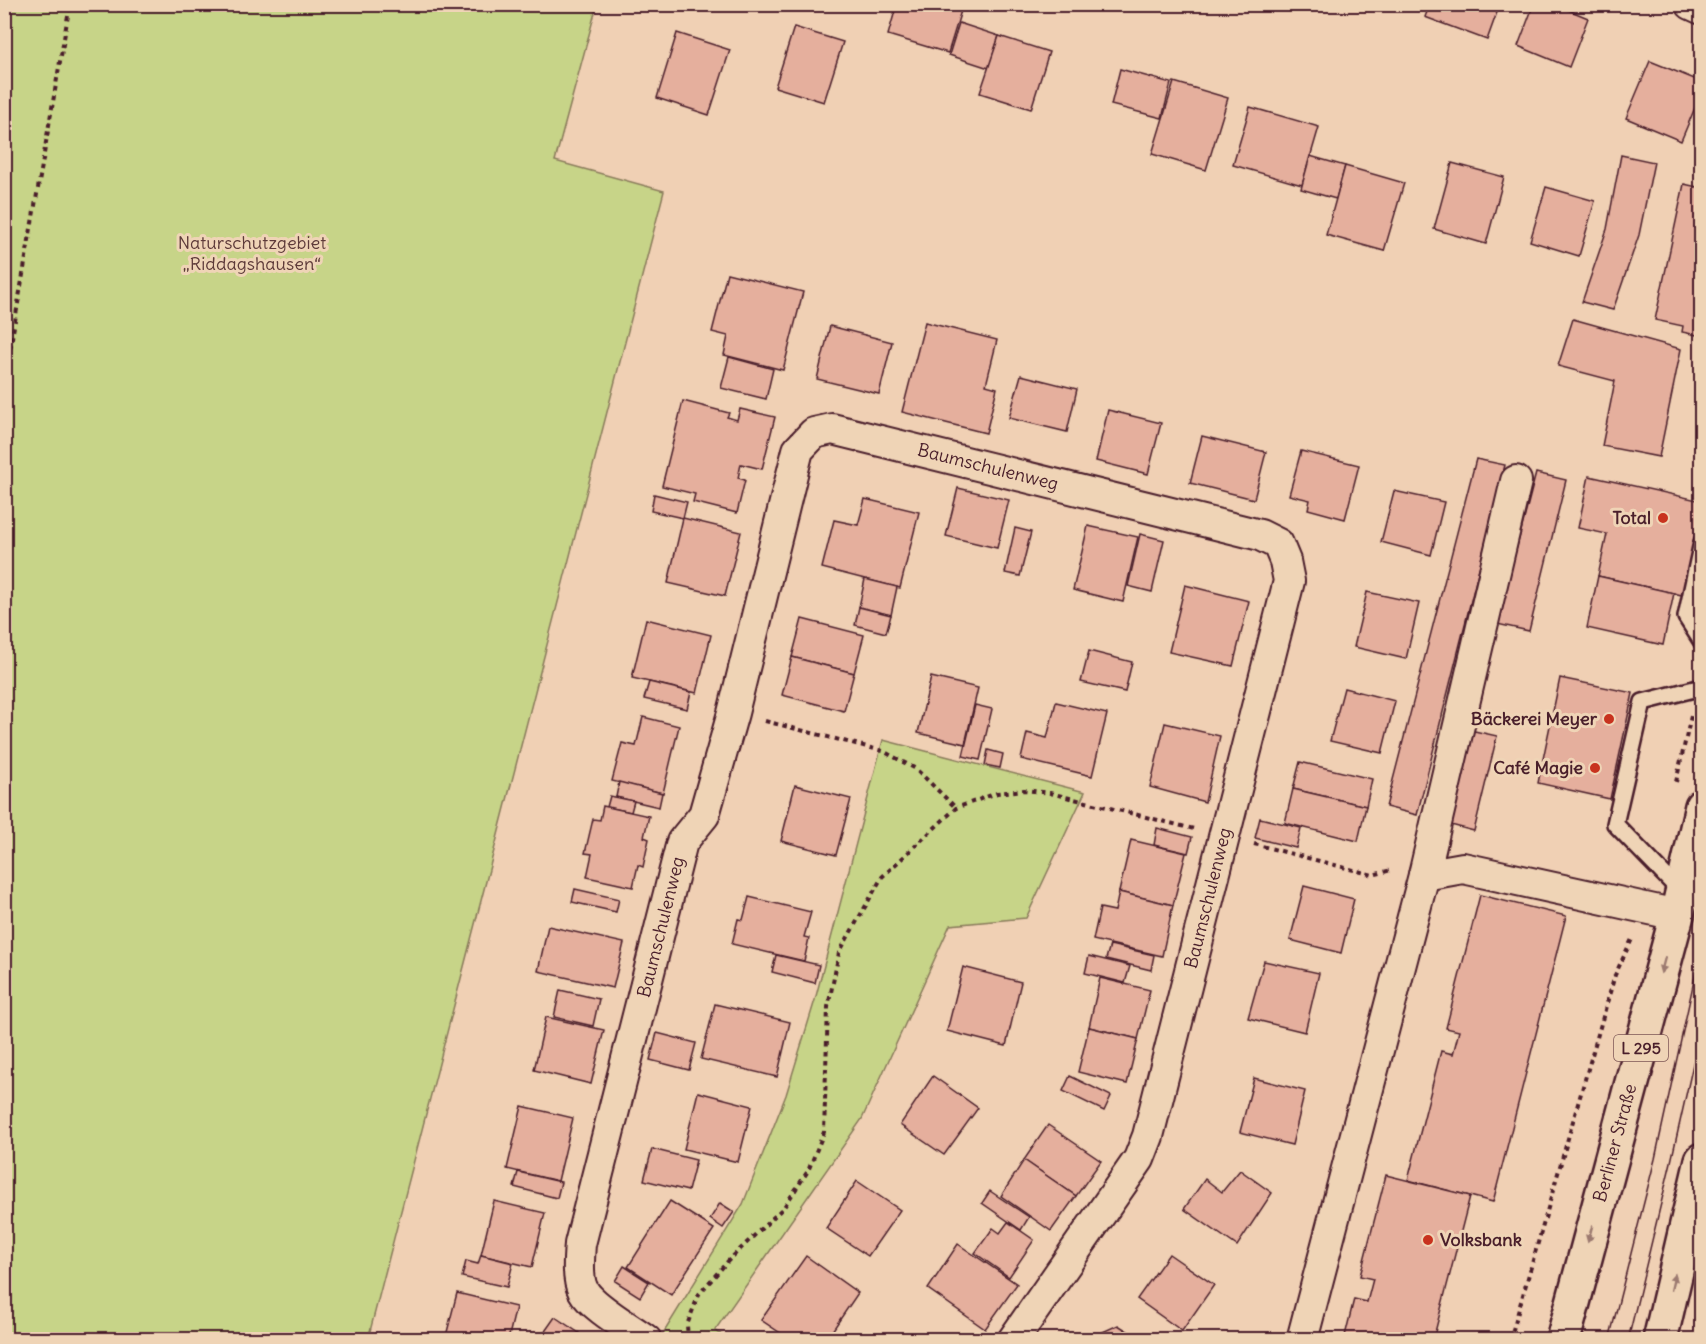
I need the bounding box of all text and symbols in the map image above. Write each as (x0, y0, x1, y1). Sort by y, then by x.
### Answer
park label: Naturschutzgebiet „Riddagshausen“ (178, 231, 326, 275)
street label: Baumschulenweg (915, 438, 1061, 495)
place label: Total (1612, 506, 1651, 529)
marker: Total (1656, 511, 1670, 525)
place label: Bäckerei Meyer (1471, 707, 1598, 730)
marker: Bäckerei Meyer (1602, 712, 1616, 726)
place label: Café Magie (1493, 756, 1583, 779)
marker: Café Magie (1588, 761, 1602, 775)
street label: Baumschulenweg (1179, 825, 1236, 971)
street label: Baumschulenweg (632, 854, 689, 1000)
one-way arrow (1658, 956, 1668, 974)
road number: L 295 (1614, 1035, 1668, 1061)
street label: Berliner Straße (1588, 1081, 1641, 1204)
one-way arrow (1585, 1225, 1595, 1244)
place label: Volksbank (1440, 1228, 1522, 1251)
marker: Volksbank (1421, 1233, 1435, 1247)
one-way arrow (1669, 1273, 1679, 1292)

